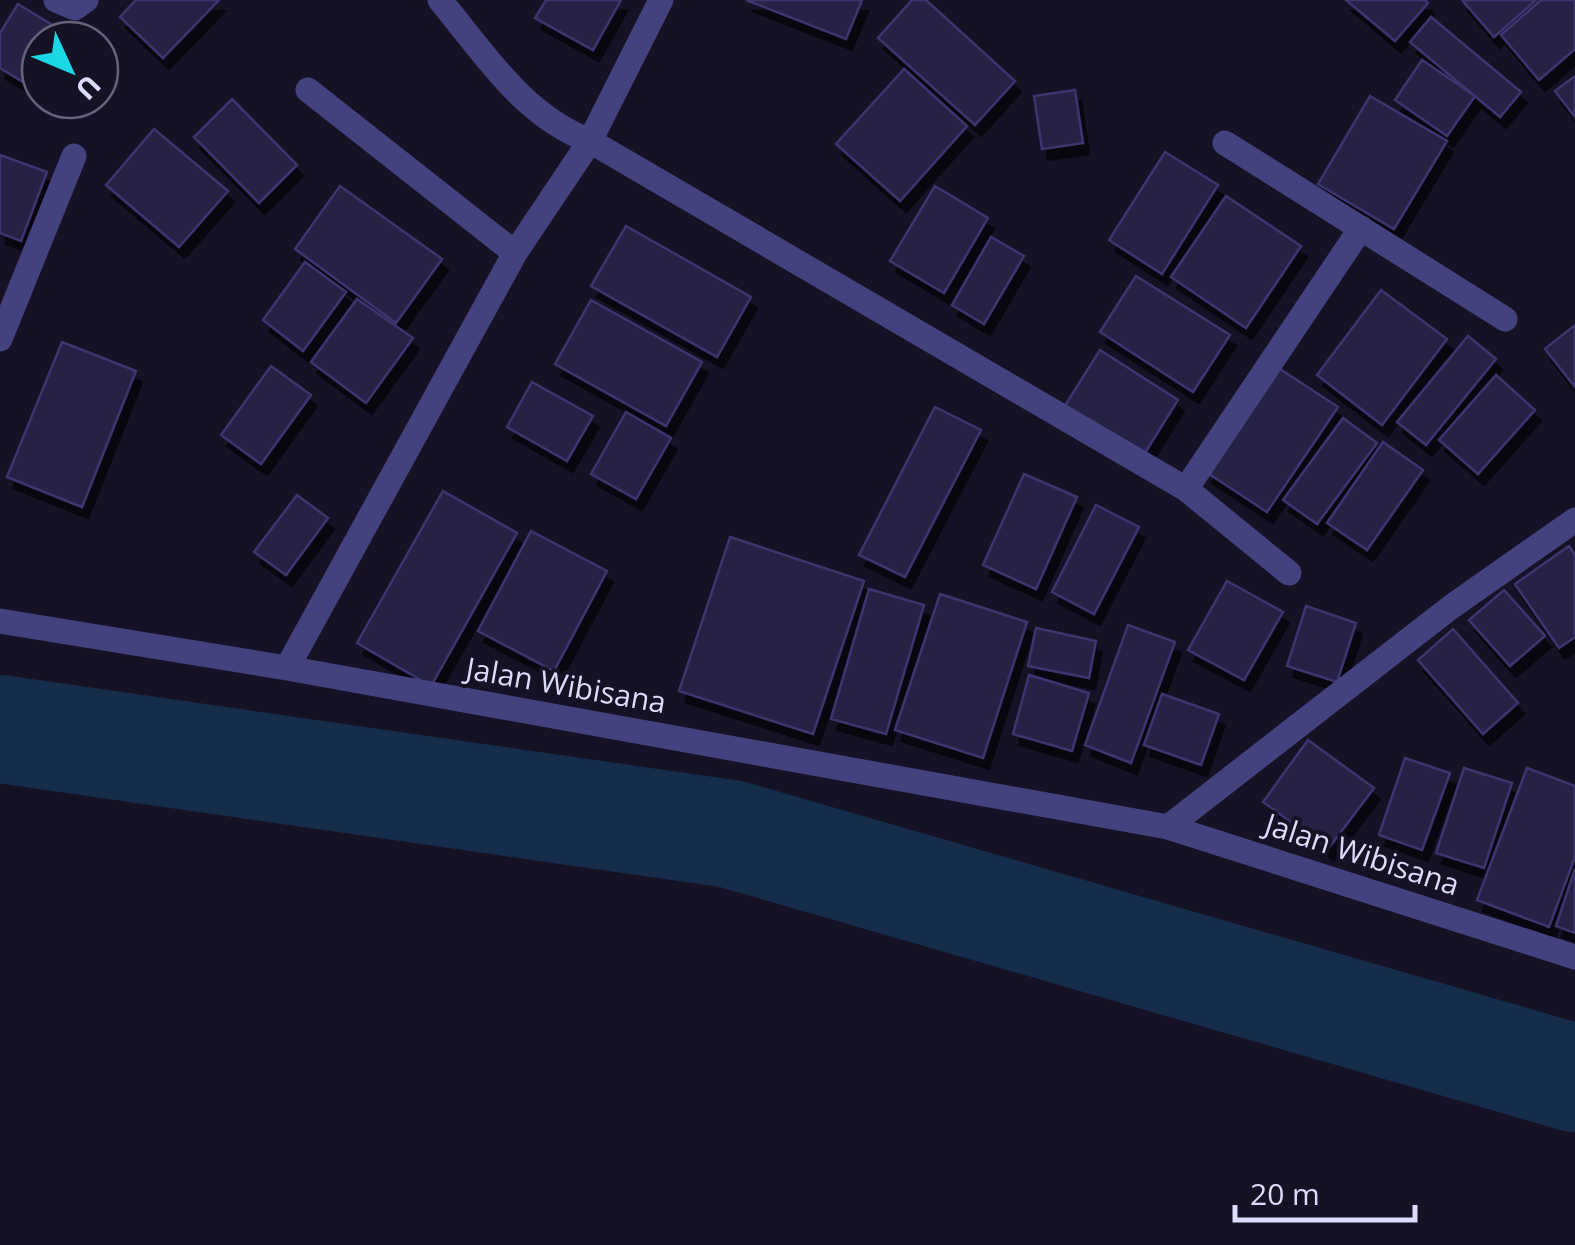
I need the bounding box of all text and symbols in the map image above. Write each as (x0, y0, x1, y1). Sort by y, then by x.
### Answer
north arrow (20, 20, 120, 120)
text: U (68, 67, 110, 109)
street label: Jalan Wibisana (460, 646, 669, 722)
street label: Jalan Wibisana (1257, 802, 1465, 904)
scale bar (1235, 1160, 1415, 1222)
text: 20 m (1250, 1173, 1320, 1214)

